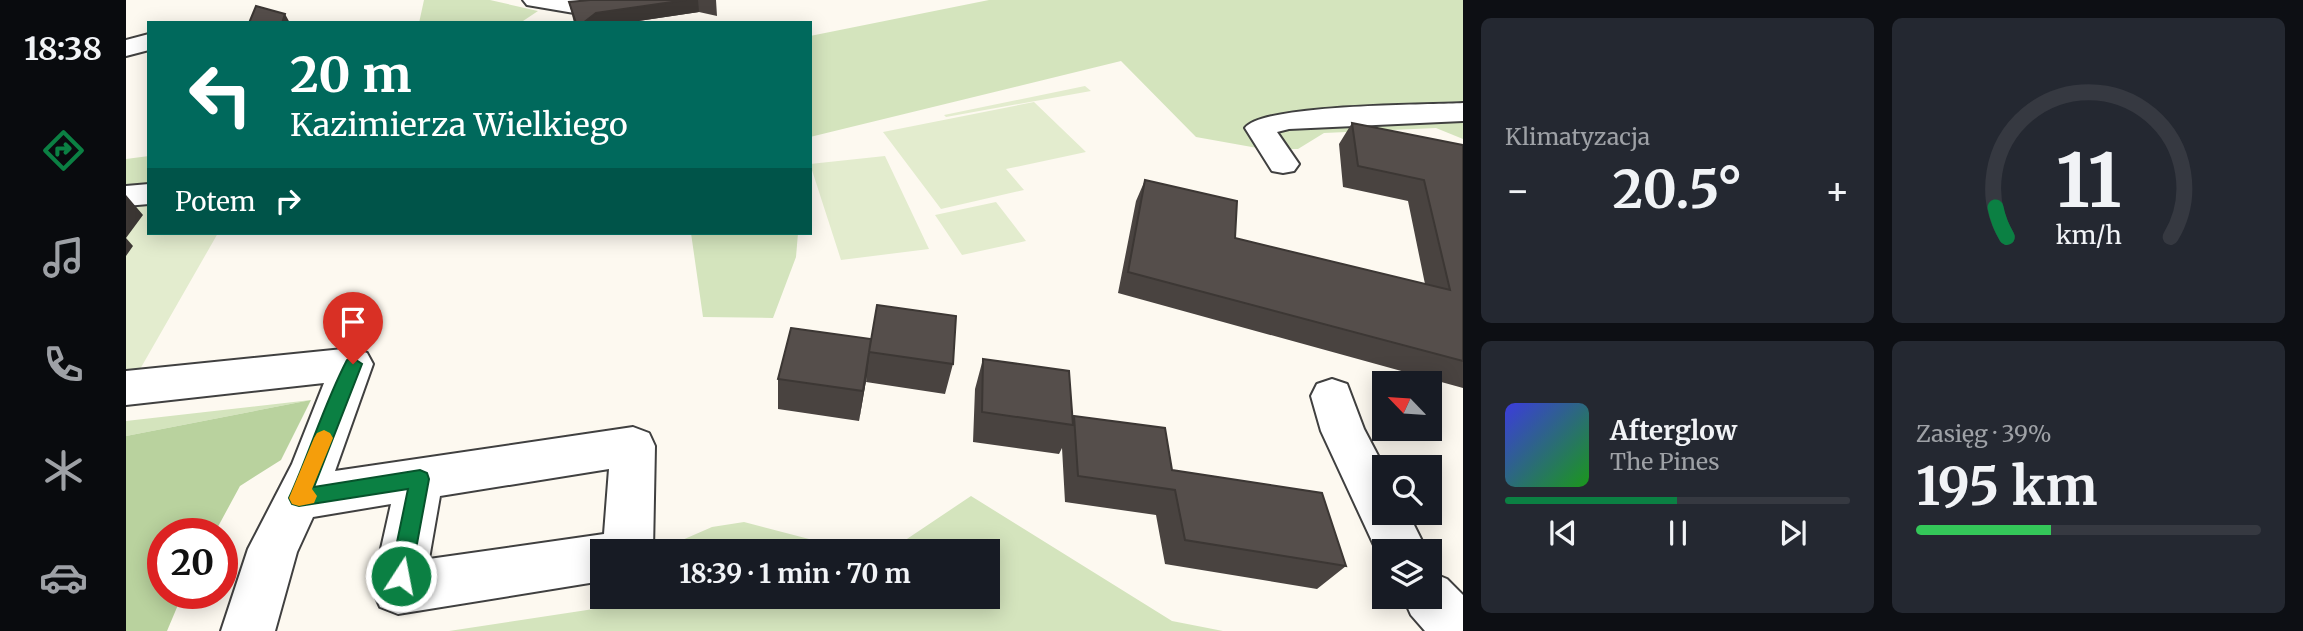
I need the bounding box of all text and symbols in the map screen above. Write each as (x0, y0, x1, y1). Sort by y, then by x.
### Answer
text: 18:38 (24, 29, 102, 69)
text: 20 m (290, 44, 411, 105)
icon: left (175, 49, 266, 140)
text: Kazimierza Wielkiego (290, 105, 628, 145)
text: Klimatyzacja (1505, 122, 1650, 151)
icon: directions (39, 126, 88, 175)
text: 11 (2056, 135, 2121, 227)
text: 20.5° (1613, 157, 1742, 222)
text: − (1505, 167, 1530, 214)
text: + (1825, 167, 1850, 214)
icon: right (269, 182, 307, 220)
text: Potem (175, 185, 255, 218)
text: km/h (2055, 218, 2122, 250)
icon: music (39, 233, 88, 282)
pin (323, 292, 383, 364)
icon: arrive (334, 303, 372, 341)
icon: phone (39, 340, 88, 389)
north arrow (1372, 371, 1442, 441)
map controls (1372, 371, 1442, 609)
text: Afterglow (1610, 414, 1737, 447)
text: Zasięg · 39% (1916, 419, 2052, 448)
icon: climate (39, 446, 88, 495)
text: The Pines (1610, 447, 1720, 476)
text: 195 km (1916, 454, 2098, 519)
button: search (1372, 455, 1442, 525)
icon: previous (1544, 514, 1582, 552)
icon: pause (1659, 514, 1697, 552)
icon: next (1774, 514, 1812, 552)
speed limit sign: 20 (147, 518, 238, 609)
position arrow (364, 539, 438, 613)
button: layers (1372, 539, 1442, 609)
icon: car (39, 553, 88, 602)
text: 18:39 · 1 min · 70 m (679, 557, 911, 590)

